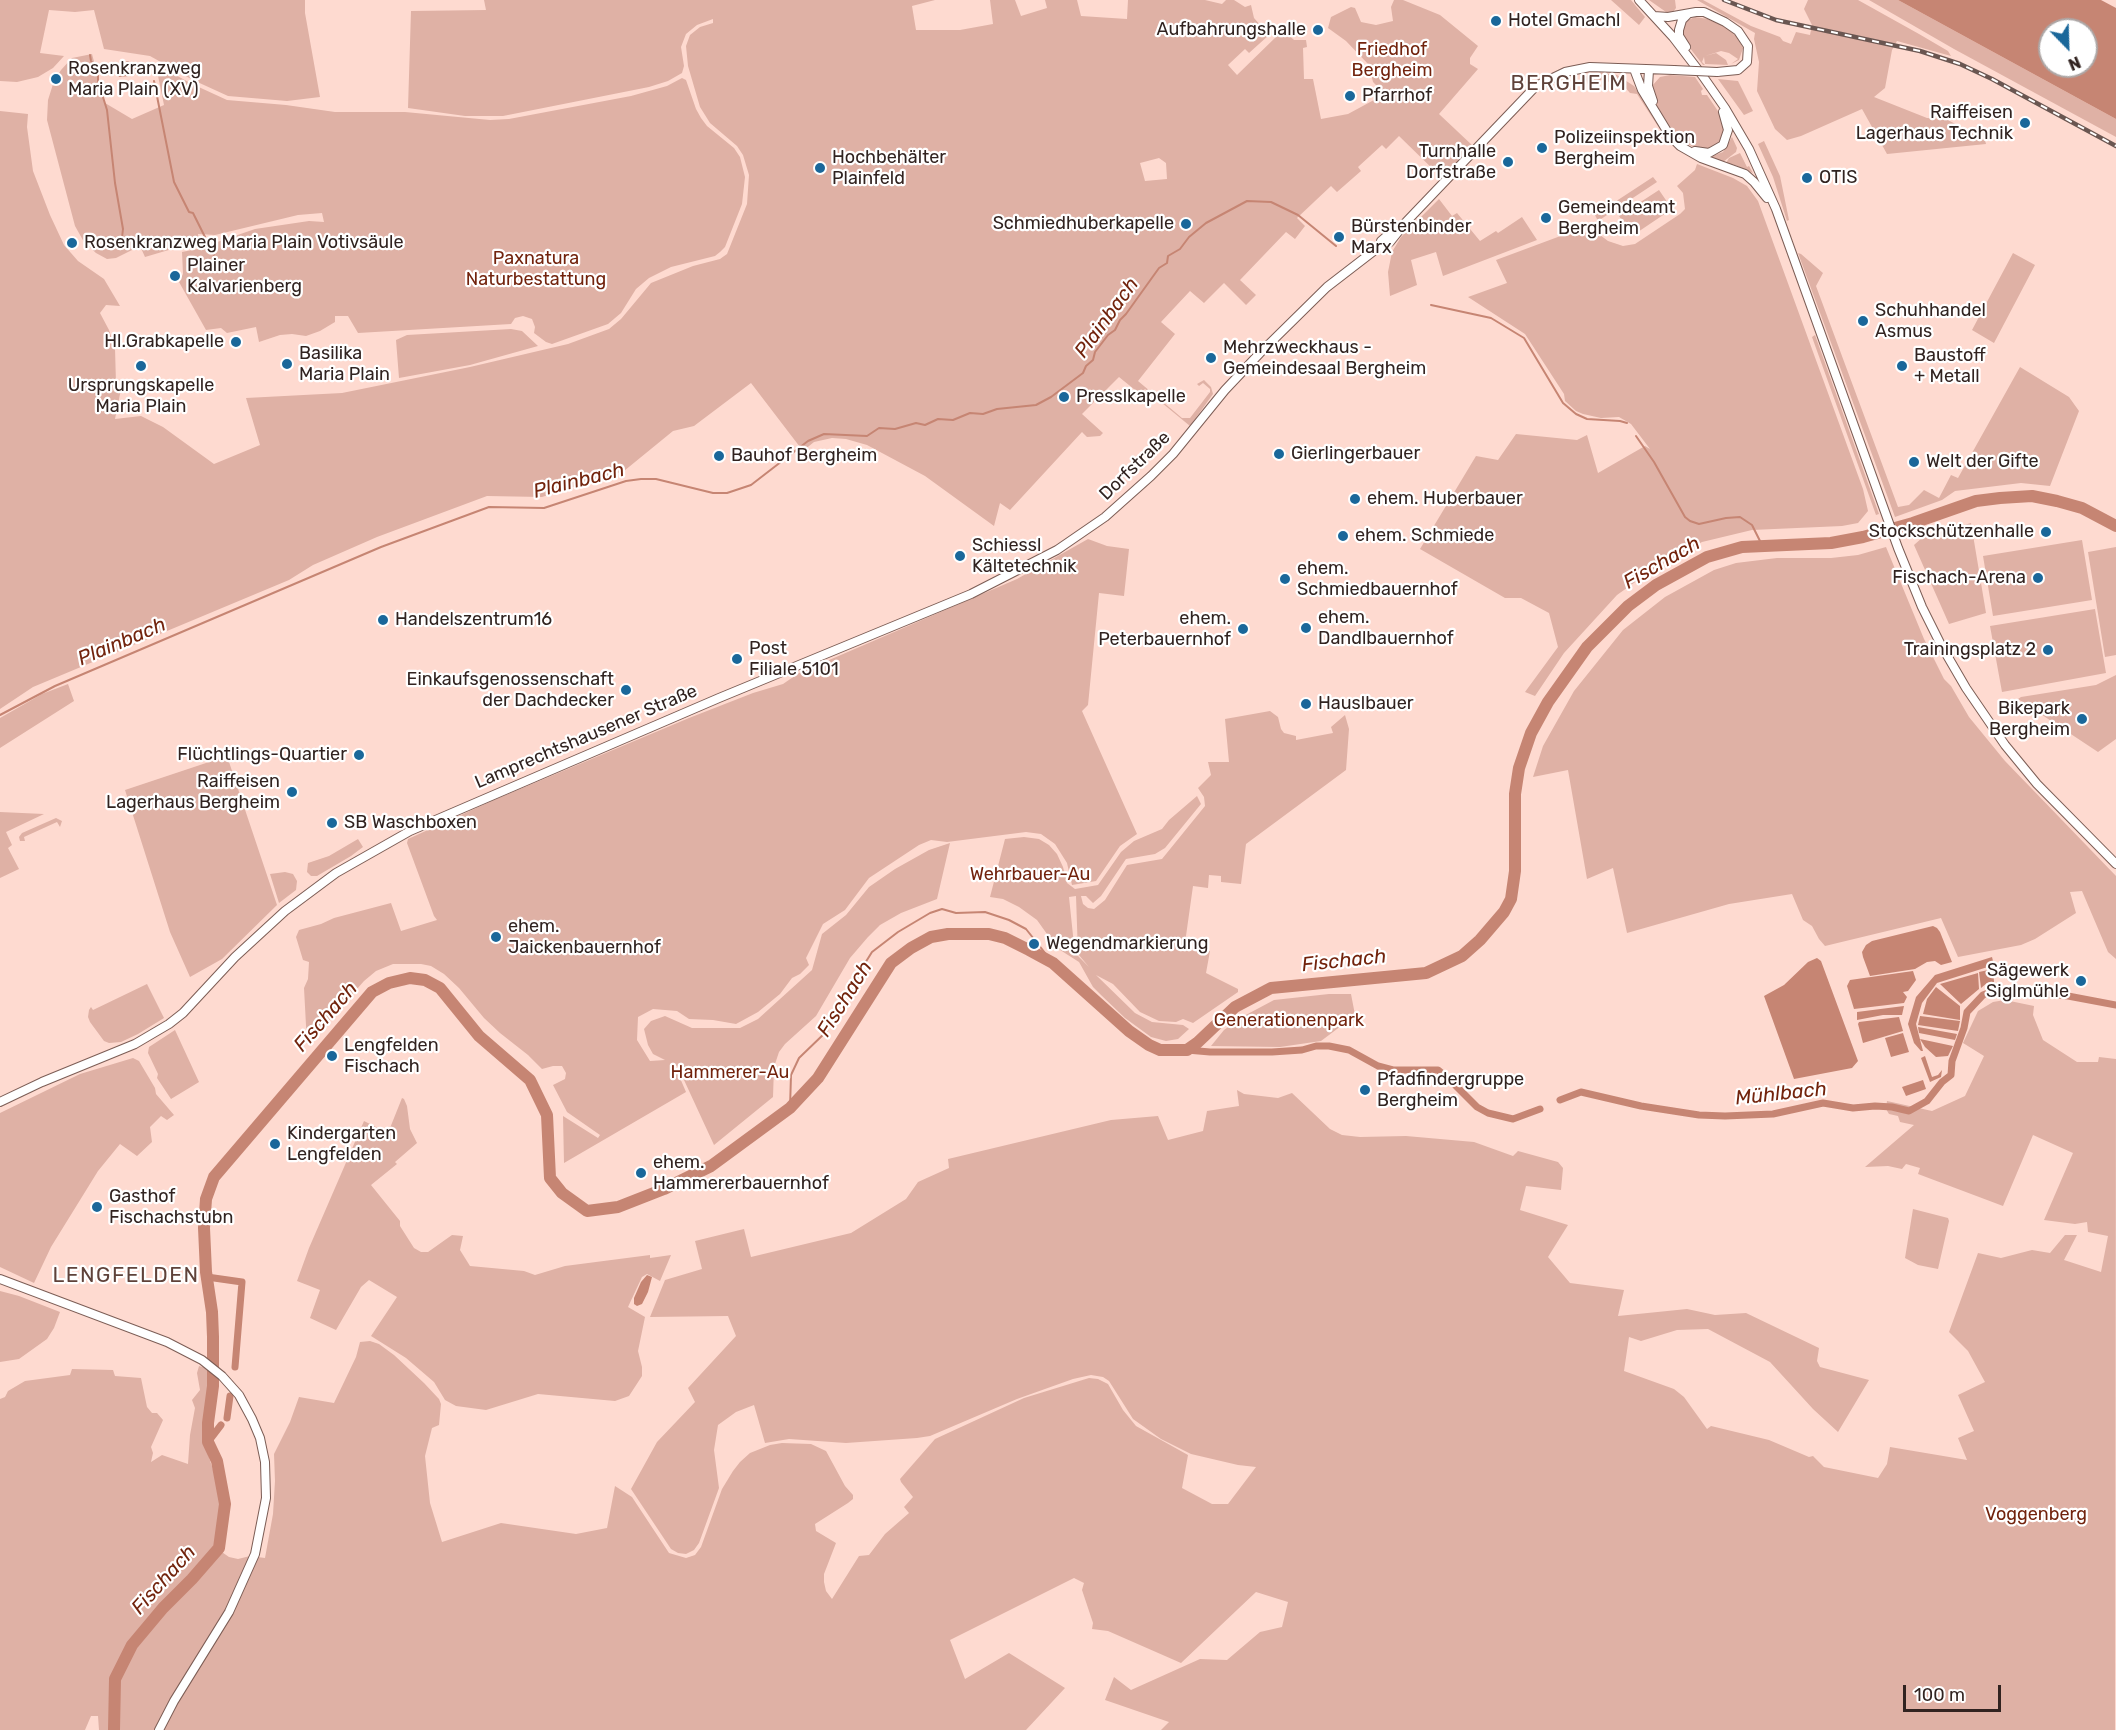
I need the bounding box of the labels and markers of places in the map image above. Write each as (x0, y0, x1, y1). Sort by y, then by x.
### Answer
place label: Hotel Gmachl (1508, 10, 1620, 32)
marker: Hotel Gmachl (1489, 14, 1503, 28)
place label: Aufbahrungshalle (1156, 19, 1306, 41)
marker: Aufbahrungshalle (1311, 23, 1325, 37)
place label: Rosenkranzweg Maria Plain (XV) (68, 58, 201, 100)
marker: Rosenkranzweg Maria Plain (XV) (49, 72, 63, 86)
place label: Pfarrhof (1362, 85, 1432, 107)
marker: Pfarrhof (1343, 89, 1357, 103)
place label: Raiffeisen Lagerhaus Technik (1856, 102, 2013, 144)
marker: Raiffeisen Lagerhaus Technik (2018, 116, 2032, 130)
place label: Polizeiinspektion Bergheim (1554, 127, 1695, 170)
place label: Turnhalle Dorfstraße (1406, 141, 1496, 184)
marker: Polizeiinspektion Bergheim (1535, 141, 1549, 155)
place label: Hochbehälter Plainfeld (832, 147, 946, 190)
marker: Turnhalle Dorfstraße (1501, 155, 1515, 169)
marker: Hochbehälter Plainfeld (813, 161, 827, 175)
place label: OTIS (1819, 167, 1857, 189)
marker: OTIS (1800, 171, 1814, 185)
place label: Gemeindeamt Bergheim (1558, 197, 1675, 240)
marker: Gemeindeamt Bergheim (1539, 211, 1553, 225)
place label: Schmiedhuberkapelle (993, 213, 1174, 235)
place label: Bürstenbinder Marx (1351, 216, 1471, 258)
marker: Schmiedhuberkapelle (1179, 217, 1193, 231)
marker: Bürstenbinder Marx (1332, 230, 1346, 244)
place label: Rosenkranzweg Maria Plain Votivsäule (84, 232, 403, 254)
marker: Rosenkranzweg Maria Plain Votivsäule (65, 236, 79, 250)
place label: Plainer Kalvarienberg (187, 255, 302, 298)
marker: Plainer Kalvarienberg (168, 269, 182, 283)
place label: Schuhhandel Asmus (1875, 300, 1986, 342)
marker: Schuhhandel Asmus (1856, 314, 1870, 328)
place label: Hl.Grabkapelle (104, 331, 224, 353)
marker: Hl.Grabkapelle (229, 335, 243, 349)
place label: Mehrzweckhaus - Gemeindesaal Bergheim (1223, 337, 1426, 380)
place label: Basilika Maria Plain (299, 343, 390, 386)
place label: Baustoff + Metall (1914, 345, 1986, 388)
marker: Mehrzweckhaus - Gemeindesaal Bergheim (1204, 351, 1218, 365)
marker: Basilika Maria Plain (280, 357, 294, 371)
marker: Ursprungskapelle Maria Plain (134, 359, 148, 373)
marker: Baustoff + Metall (1895, 359, 1909, 373)
place label: Ursprungskapelle Maria Plain (68, 375, 214, 418)
place label: Presslkapelle (1076, 386, 1186, 408)
marker: Presslkapelle (1057, 390, 1071, 404)
place label: Gierlingerbauer (1291, 443, 1420, 465)
place label: Bauhof Bergheim (731, 445, 877, 467)
marker: Gierlingerbauer (1272, 447, 1286, 461)
marker: Bauhof Bergheim (712, 449, 726, 463)
place label: Welt der Gifte (1926, 451, 2039, 473)
marker: Welt der Gifte (1907, 455, 1921, 469)
place label: ehem. Huberbauer (1367, 488, 1523, 510)
marker: ehem. Huberbauer (1348, 492, 1362, 506)
place label: Stockschützenhalle (1869, 521, 2034, 543)
place label: ehem. Schmiede (1355, 525, 1494, 547)
marker: Stockschützenhalle (2039, 525, 2053, 539)
marker: ehem. Schmiede (1336, 529, 1350, 543)
place label: Schiessl Kältetechnik (972, 535, 1077, 578)
marker: Schiessl Kältetechnik (953, 549, 967, 563)
place label: ehem. Schmiedbauernhof (1297, 558, 1458, 600)
place label: Fischach-Arena (1892, 567, 2026, 589)
marker: Fischach-Arena (2031, 571, 2045, 585)
marker: ehem. Schmiedbauernhof (1278, 572, 1292, 586)
place label: ehem. Dandlbauernhof (1318, 607, 1454, 650)
place label: ehem. Peterbauernhof (1098, 608, 1231, 650)
place label: Handelszentrum16 (395, 609, 552, 631)
marker: Handelszentrum16 (376, 613, 390, 627)
marker: ehem. Dandlbauernhof (1299, 621, 1313, 635)
marker: ehem. Peterbauernhof (1236, 622, 1250, 636)
place label: Post Filiale 5101 (749, 638, 839, 680)
place label: Trainingsplatz 2 (1904, 639, 2036, 661)
marker: Trainingsplatz 2 (2041, 643, 2055, 657)
marker: Post Filiale 5101 (730, 652, 744, 666)
place label: Einkaufsgenossenschaft der Dachdecker (407, 669, 614, 712)
marker: Einkaufsgenossenschaft der Dachdecker (619, 683, 633, 697)
place label: Hauslbauer (1318, 693, 1414, 715)
marker: Hauslbauer (1299, 697, 1313, 711)
place label: Bikepark Bergheim (1989, 698, 2070, 740)
marker: Bikepark Bergheim (2075, 712, 2089, 726)
place label: Flüchtlings-Quartier (177, 744, 347, 766)
marker: Flüchtlings-Quartier (352, 748, 366, 762)
place label: Raiffeisen Lagerhaus Bergheim (106, 771, 280, 814)
marker: Raiffeisen Lagerhaus Bergheim (285, 785, 299, 799)
place label: SB Waschboxen (344, 812, 477, 834)
marker: SB Waschboxen (325, 816, 339, 830)
place label: ehem. Jaickenbauernhof (508, 916, 661, 958)
marker: ehem. Jaickenbauernhof (489, 930, 503, 944)
place label: Wegendmarkierung (1046, 933, 1208, 955)
marker: Wegendmarkierung (1027, 937, 1041, 951)
place label: Sägewerk Siglmühle (1986, 960, 2069, 1002)
marker: Sägewerk Siglmühle (2074, 974, 2088, 988)
place label: Lengfelden Fischach (344, 1035, 439, 1078)
marker: Lengfelden Fischach (325, 1049, 339, 1063)
place label: Pfadfindergruppe Bergheim (1377, 1069, 1524, 1112)
marker: Pfadfindergruppe Bergheim (1358, 1083, 1372, 1097)
place label: Kindergarten Lengfelden (287, 1123, 396, 1166)
marker: Kindergarten Lengfelden (268, 1137, 282, 1151)
place label: ehem. Hammererbauernhof (653, 1152, 829, 1194)
marker: ehem. Hammererbauernhof (634, 1166, 648, 1180)
place label: Gasthof Fischachstubn (109, 1186, 233, 1228)
marker: Gasthof Fischachstubn (90, 1200, 104, 1214)

